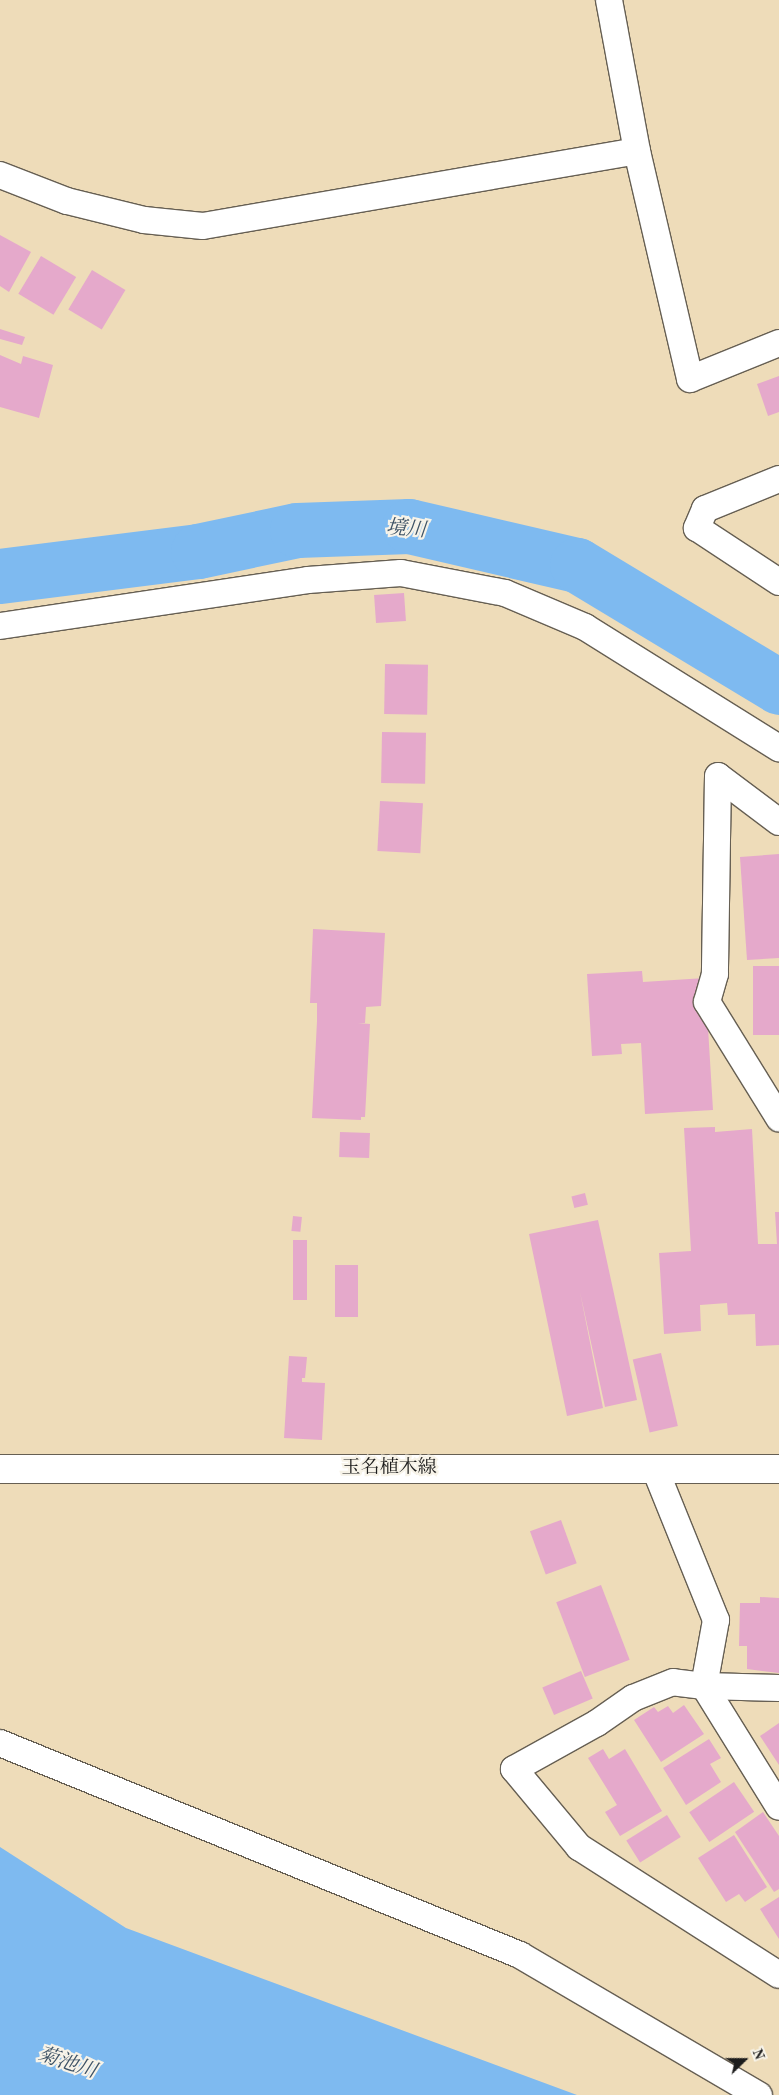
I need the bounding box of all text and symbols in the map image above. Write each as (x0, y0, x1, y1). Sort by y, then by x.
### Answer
water label: 境川 (385, 516, 427, 544)
street label: 玉名植木線 (342, 1458, 436, 1480)
north arrow (719, 2035, 769, 2085)
water label: 菊池川 (35, 2043, 99, 2085)
text: N (749, 2047, 766, 2062)

